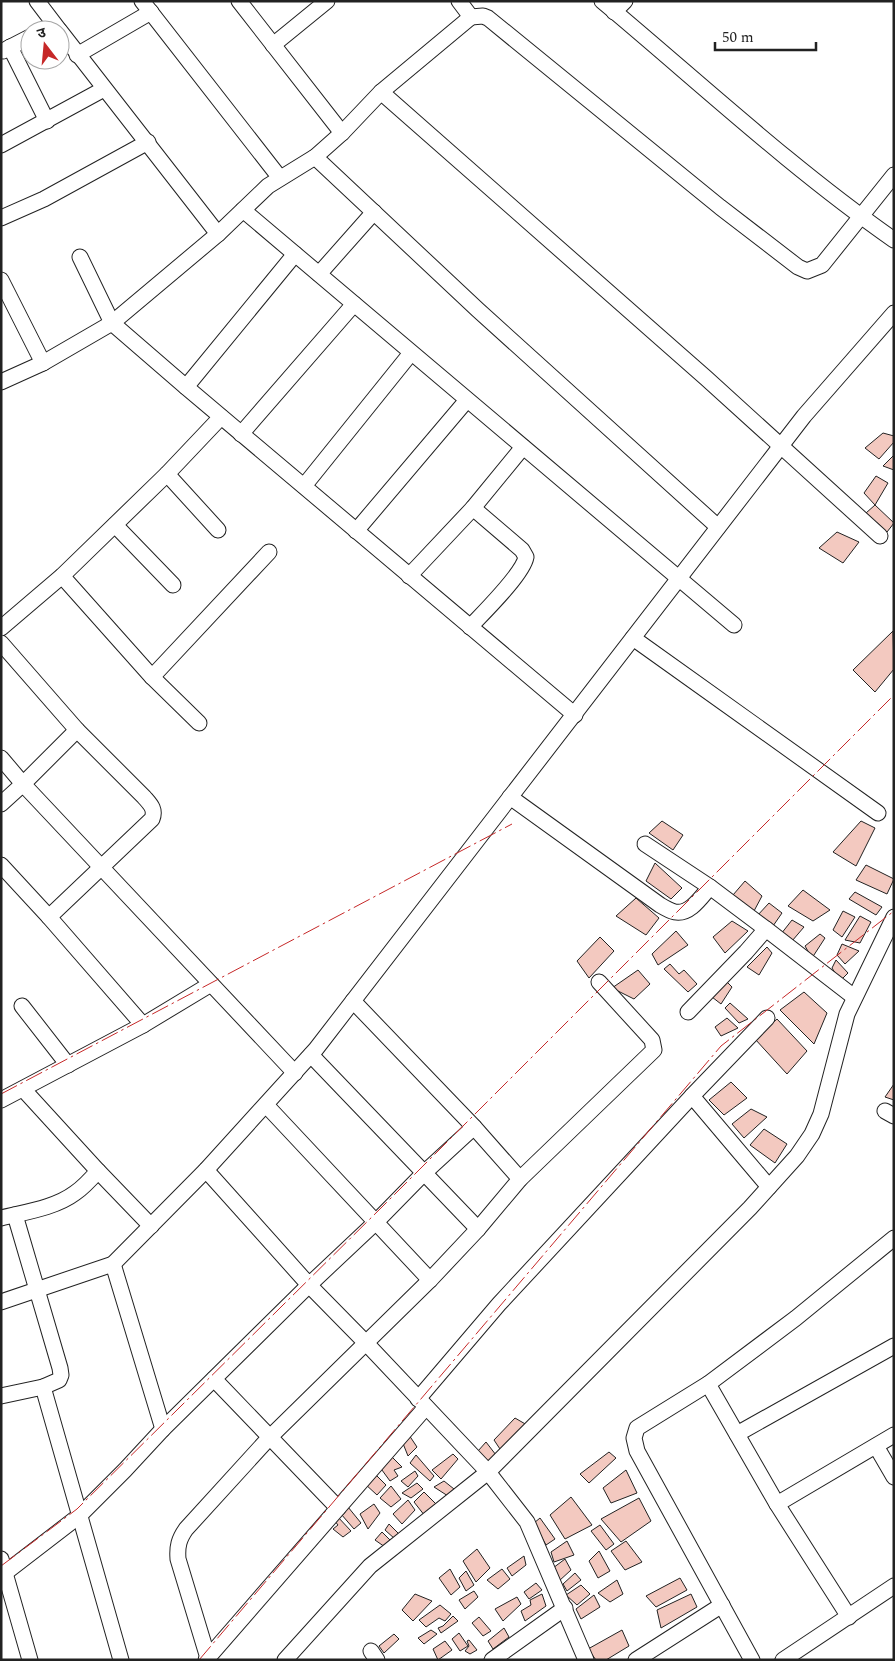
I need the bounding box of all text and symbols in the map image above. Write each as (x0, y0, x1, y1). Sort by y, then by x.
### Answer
north arrow (20, 20, 70, 70)
scale bar (715, 20, 816, 52)
text: उ (35, 22, 49, 44)
text: 50 m (722, 26, 754, 49)

